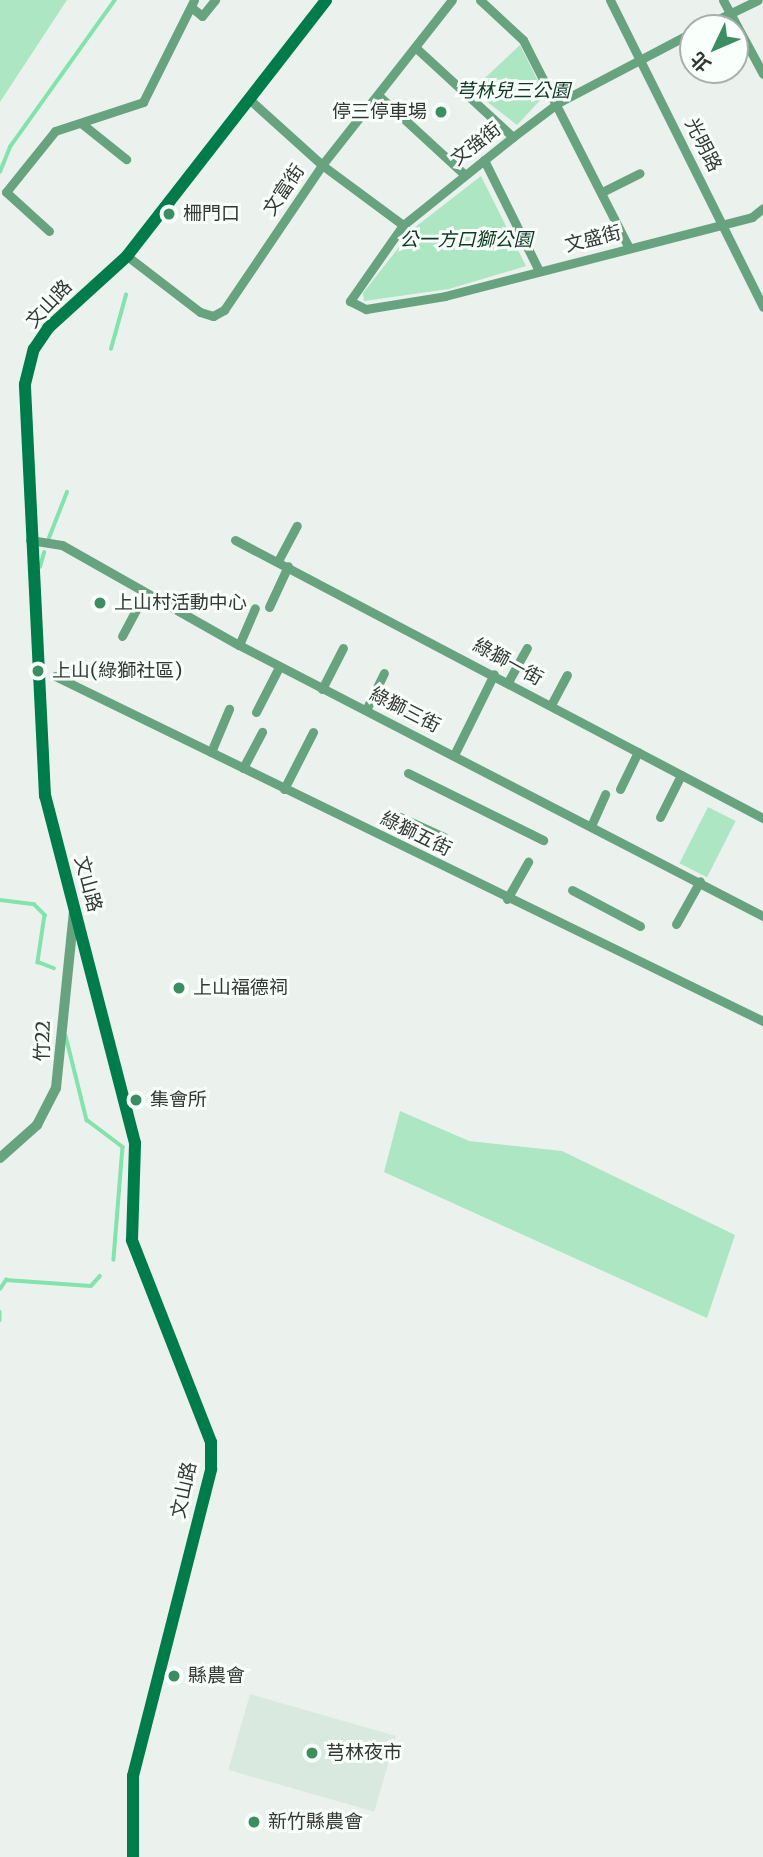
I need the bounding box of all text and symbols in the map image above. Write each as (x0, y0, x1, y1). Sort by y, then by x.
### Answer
north arrow (679, 14, 749, 84)
text: 北 (685, 47, 716, 77)
park label: 芎林兒三公園 (456, 80, 570, 102)
place label: 停三停車場 (332, 101, 427, 123)
marker: 停三停車場 (433, 104, 449, 120)
street label: 光明路 (680, 114, 726, 176)
street label: 文強街 (447, 117, 505, 171)
street label: 文富街 (259, 160, 309, 220)
place label: 柵門口 (183, 203, 240, 225)
marker: 柵門口 (161, 206, 177, 222)
street label: 文盛街 (563, 221, 623, 257)
park label: 公一方口獅公園 (400, 229, 532, 251)
street label: 文山路 (21, 275, 77, 333)
place label: 上山村活動中心 (114, 592, 247, 614)
marker: 上山村活動中心 (92, 595, 108, 611)
street label: 綠獅一街 (469, 634, 547, 690)
place label: 上山(綠獅社區) (52, 660, 182, 682)
marker: 上山(綠獅社區) (30, 663, 46, 679)
street label: 綠獅三街 (366, 683, 444, 737)
street label: 綠獅五街 (377, 807, 455, 861)
street label: 文山路 (70, 854, 106, 914)
place label: 上山福德祠 (193, 977, 288, 999)
marker: 上山福德祠 (171, 980, 187, 996)
street label: 竹22 (31, 1020, 55, 1062)
place label: 集會所 (150, 1089, 207, 1111)
marker: 集會所 (128, 1092, 144, 1108)
street label: 文山路 (167, 1460, 201, 1520)
place label: 縣農會 (188, 1665, 245, 1687)
marker: 縣農會 (166, 1668, 182, 1684)
place label: 芎林夜市 (326, 1742, 402, 1764)
marker: 芎林夜市 (304, 1745, 320, 1761)
place label: 新竹縣農會 (268, 1811, 363, 1833)
marker: 新竹縣農會 (246, 1814, 262, 1830)

